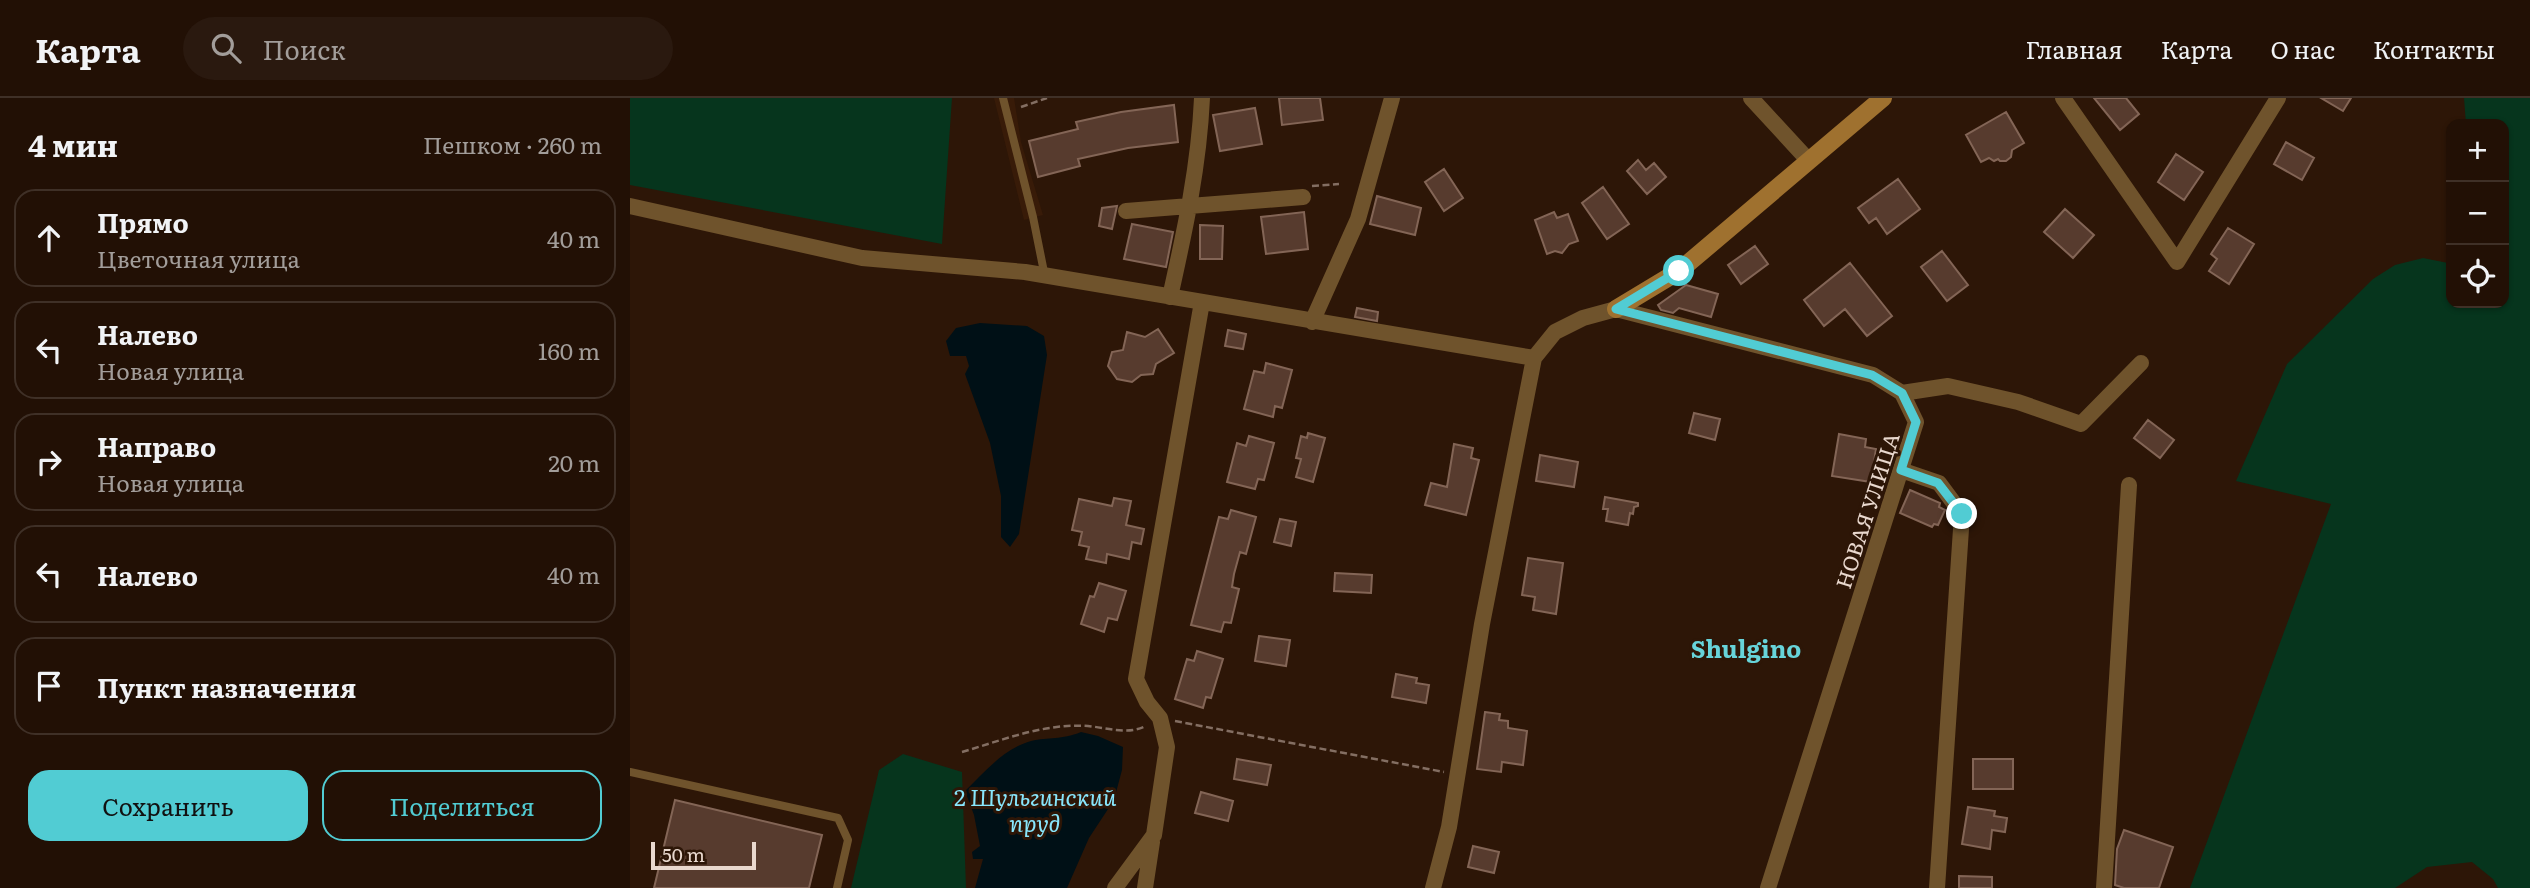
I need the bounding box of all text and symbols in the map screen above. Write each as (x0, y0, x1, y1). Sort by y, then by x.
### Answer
search box (183, 17, 673, 80)
text: Карта (35, 24, 141, 73)
icon: search (207, 29, 245, 67)
text: Поиск (263, 29, 346, 68)
text: Главная (2025, 31, 2123, 66)
text: Карта (2161, 31, 2233, 66)
text: О нас (2271, 31, 2335, 66)
text: Контакты (2373, 31, 2495, 66)
map controls (2446, 119, 2509, 308)
button: + (2446, 119, 2509, 182)
text: 4 мин (28, 122, 118, 166)
text: Пешком · 260 m (423, 127, 602, 161)
button: − (2446, 182, 2509, 245)
text: Прямо (97, 202, 189, 241)
icon: ahead (30, 219, 68, 257)
text: 40 m (547, 221, 600, 255)
text: Цветочная улица (97, 241, 300, 275)
button: locate (2446, 245, 2509, 308)
route start (1663, 255, 1694, 286)
text: Налево (97, 314, 198, 353)
icon: left (30, 331, 68, 369)
text: 160 m (538, 333, 600, 367)
text: Новая улица (97, 353, 244, 387)
text: Направо (97, 426, 216, 465)
street label: НОВАЯ УЛИЦА (1826, 427, 1906, 592)
icon: right (30, 443, 68, 481)
text: 20 m (548, 445, 600, 479)
text: Новая улица (97, 465, 244, 499)
route end (1946, 498, 1977, 529)
icon: left (30, 555, 68, 593)
text: Налево (97, 555, 198, 594)
text: 40 m (547, 557, 600, 591)
district label: Shulgino (1691, 630, 1801, 665)
icon: arrive (30, 667, 68, 705)
text: Пункт назначения (97, 667, 356, 706)
button: Сохранить (28, 770, 308, 841)
button: Поделиться (322, 770, 602, 841)
water label: 2 Шульгинский пруд (954, 779, 1117, 839)
scale bar (651, 839, 756, 871)
text: 50 m (662, 840, 705, 868)

